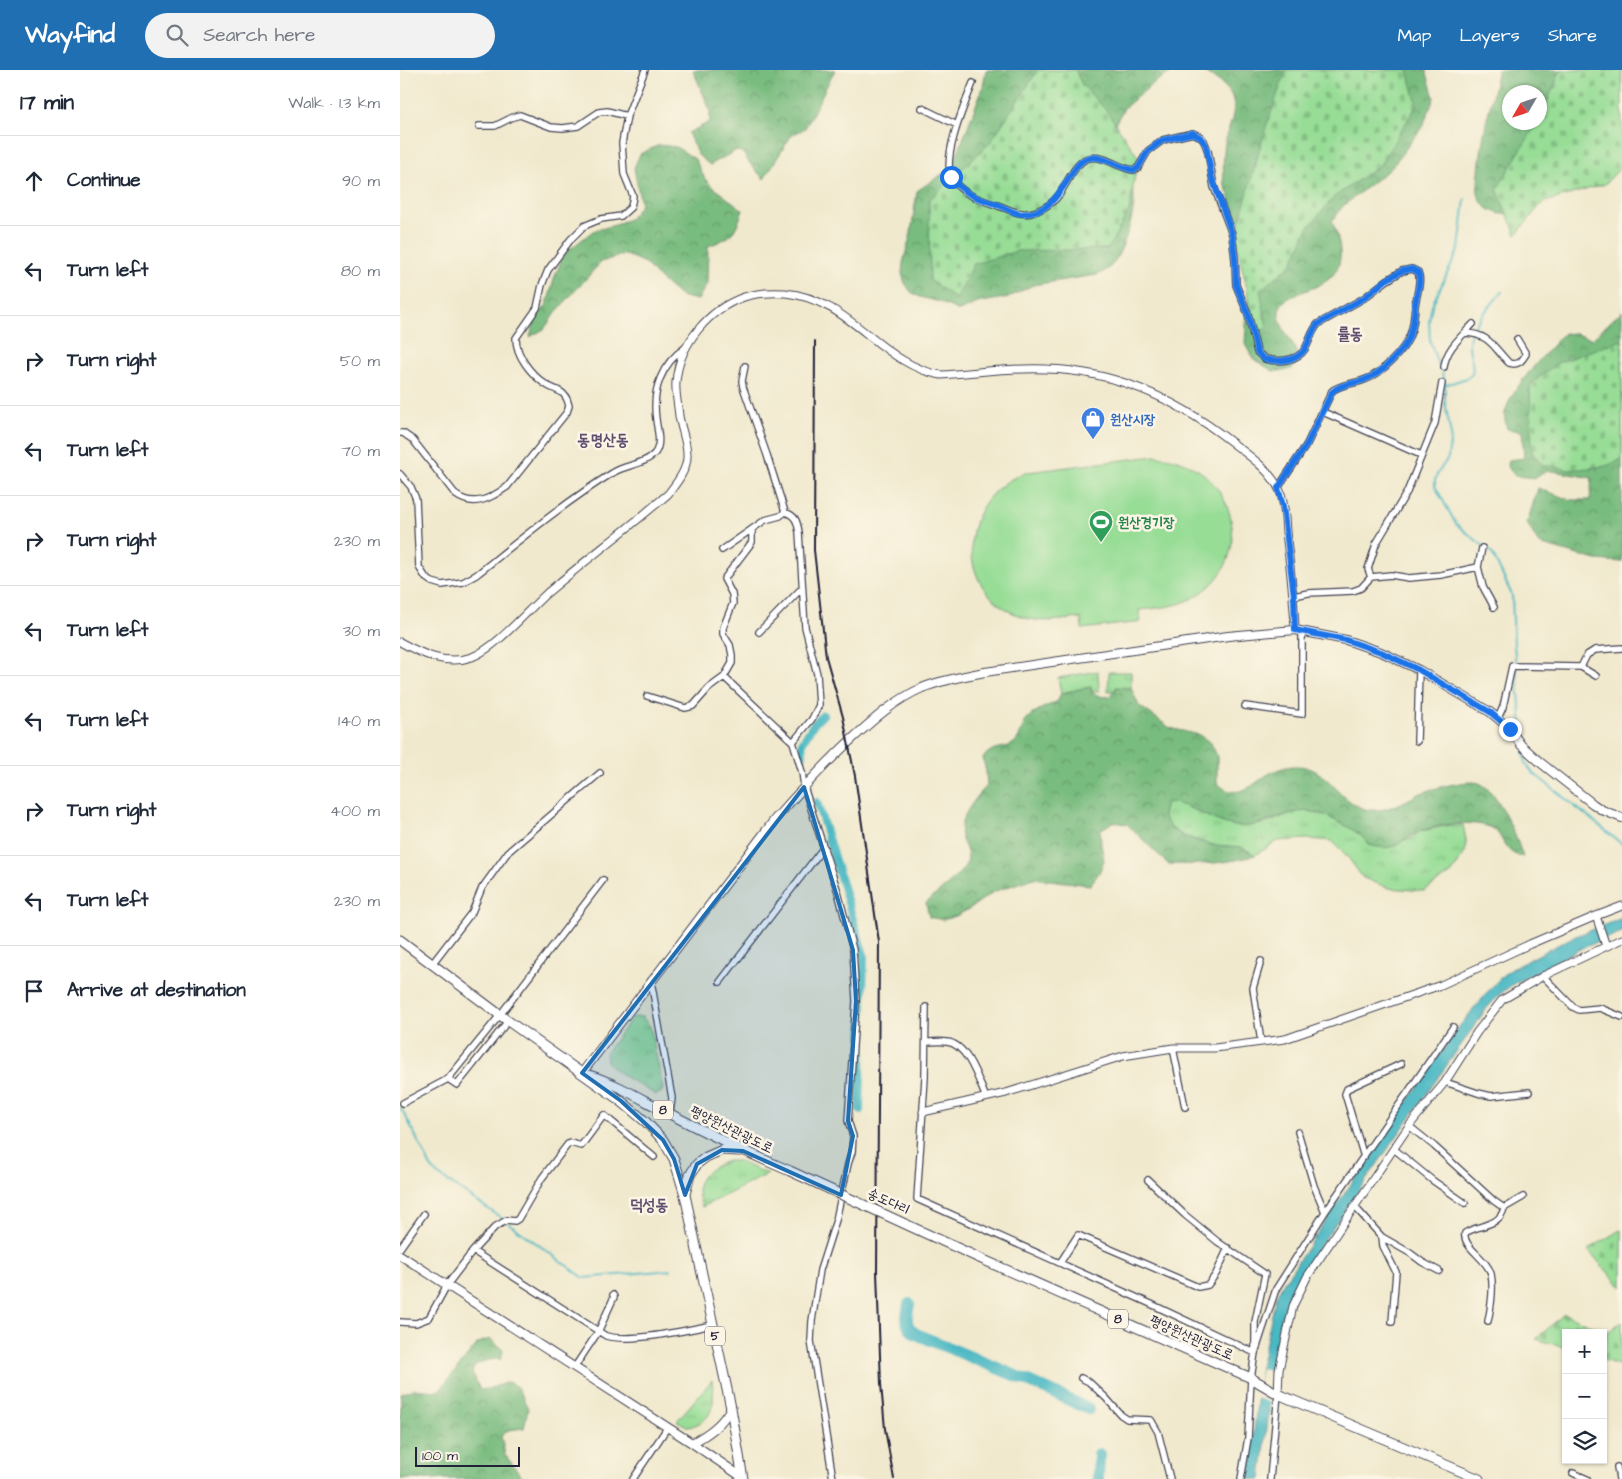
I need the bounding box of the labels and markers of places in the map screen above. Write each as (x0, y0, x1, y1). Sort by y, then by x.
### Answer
shop icon: 원산시장 (1080, 406, 1106, 440)
place label: 원산시장 (1110, 410, 1156, 430)
sports icon: 원산경기장 (1088, 509, 1114, 543)
place label: 원산경기장 (1118, 513, 1175, 533)

